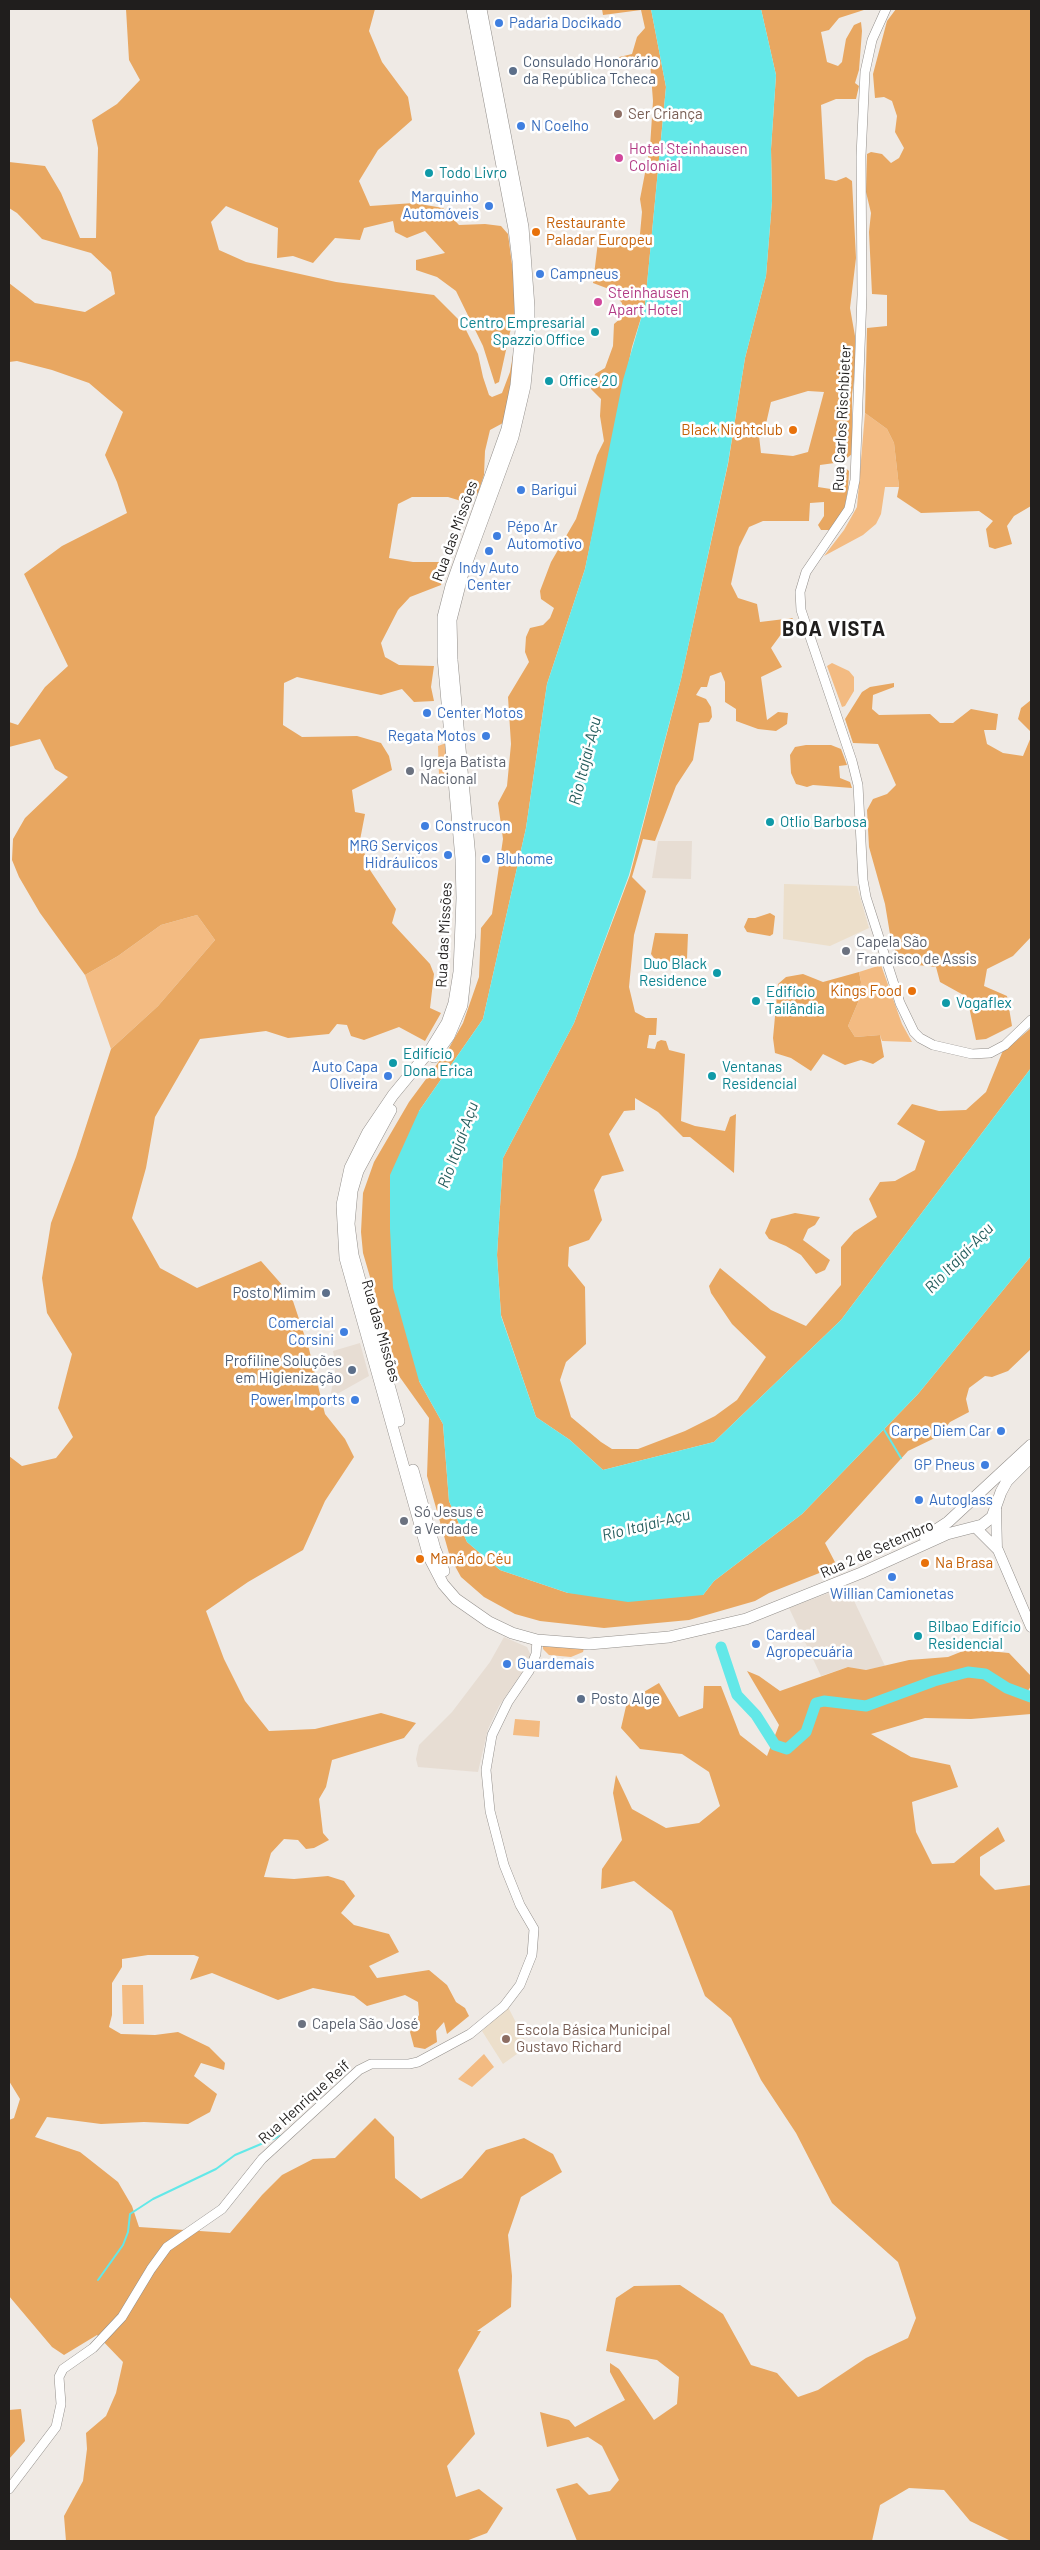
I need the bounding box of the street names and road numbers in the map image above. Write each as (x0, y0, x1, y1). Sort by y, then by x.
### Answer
street label: Rua Carlos Rischbieter (829, 344, 855, 492)
street label: Rua das Missões (428, 478, 482, 584)
street label: Rua das Missões (432, 882, 456, 988)
street label: Rua das Missões (358, 1278, 404, 1384)
street label: Rua 2 de Setembro (818, 1516, 936, 1582)
street label: Rua Henrique Reif (255, 2056, 353, 2148)

